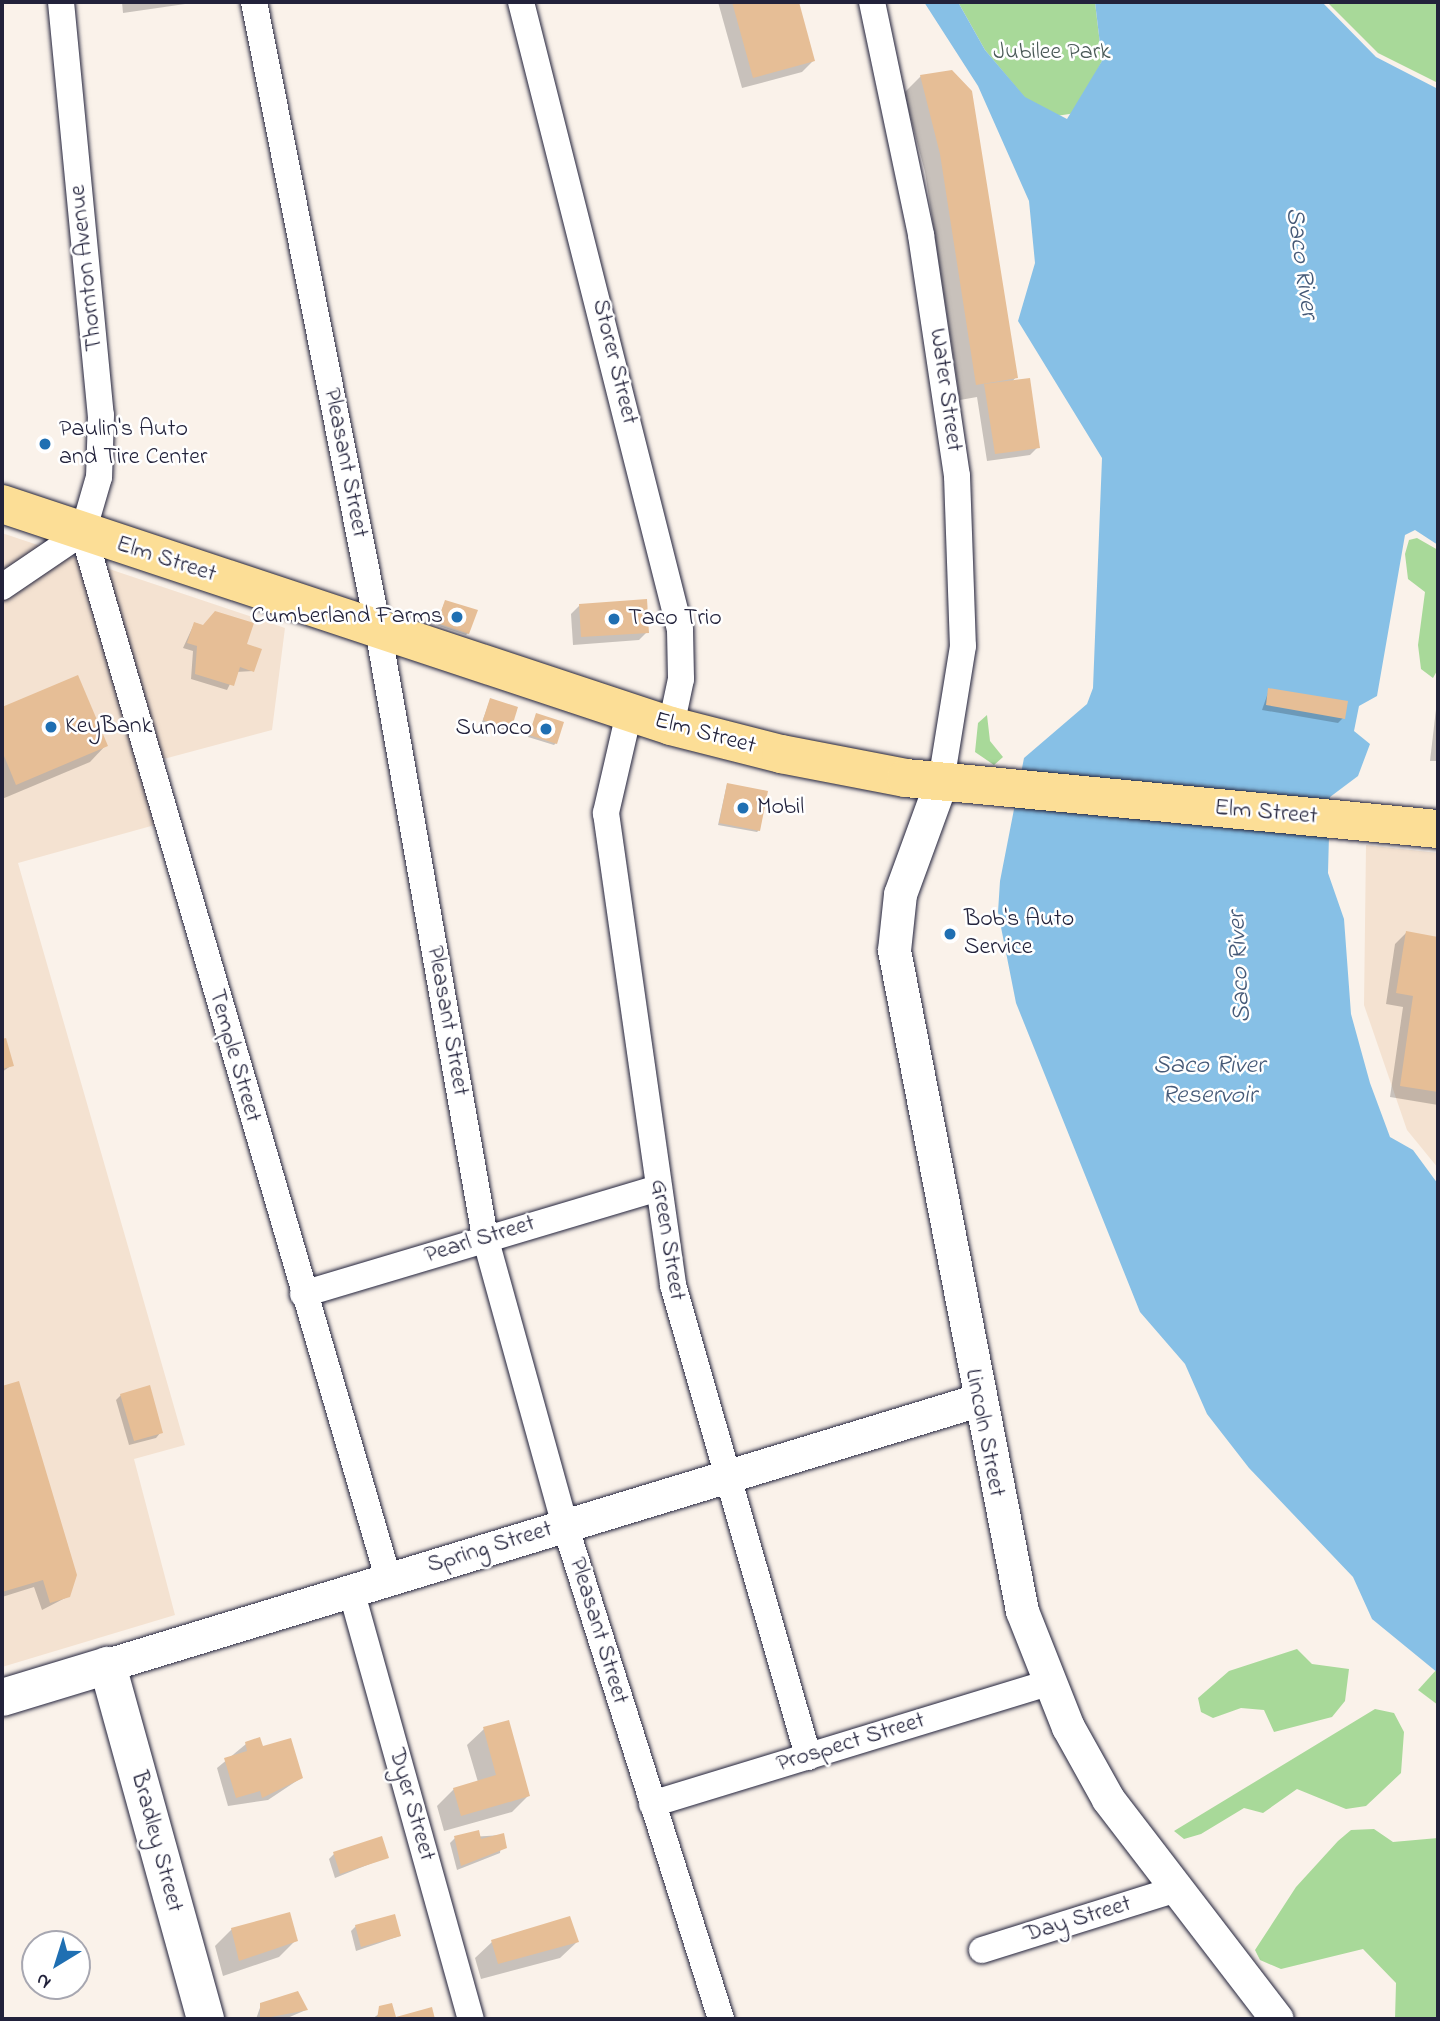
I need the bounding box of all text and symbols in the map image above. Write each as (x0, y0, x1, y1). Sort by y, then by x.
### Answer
park label: Jubilee Park (993, 39, 1111, 67)
street label: Thornton Avenue (64, 183, 110, 353)
water label: Saco River (1277, 205, 1323, 321)
street label: Storer Street (585, 296, 643, 428)
street label: Water Street (922, 326, 968, 454)
street label: Pleasant Street (316, 386, 374, 540)
place label: Paulin's Auto and Tire Center (59, 416, 208, 472)
marker: Paulin's Auto and Tire Center (37, 436, 53, 452)
street label: Elm Street (112, 530, 220, 590)
place label: Cumberland Farms (252, 603, 443, 631)
place label: Taco Trio (628, 605, 722, 633)
marker: Cumberland Farms (449, 609, 465, 625)
marker: Taco Trio (606, 611, 622, 627)
street label: Elm Street (651, 707, 759, 761)
place label: KeyBank (65, 713, 152, 741)
place label: Sunoco (455, 715, 532, 743)
marker: KeyBank (43, 719, 59, 735)
marker: Sunoco (538, 721, 554, 737)
place label: Mobil (757, 794, 804, 822)
street label: Elm Street (1213, 794, 1319, 832)
marker: Mobil (735, 800, 751, 816)
place label: Bob's Auto Service (964, 906, 1074, 962)
water label: Saco River (1222, 910, 1260, 1024)
marker: Bob's Auto Service (942, 926, 958, 942)
street label: Pleasant Street (420, 944, 474, 1098)
street label: Temple Street (201, 986, 267, 1126)
water label: Saco River Reservoir (1153, 1051, 1265, 1112)
street label: Green Street (643, 1177, 691, 1303)
street label: Pearl Street (421, 1210, 539, 1270)
street label: Lincoln Street (957, 1367, 1011, 1499)
street label: Spring Street (424, 1515, 556, 1581)
street label: Pleasant Street (562, 1554, 634, 1708)
street label: Prospect Street (773, 1707, 929, 1779)
street label: Dyer Street (381, 1745, 441, 1865)
street label: Bradley Street (123, 1768, 189, 1916)
street label: Day Street (1021, 1890, 1135, 1950)
north arrow (21, 1930, 91, 2000)
text: N (31, 1966, 57, 1995)

